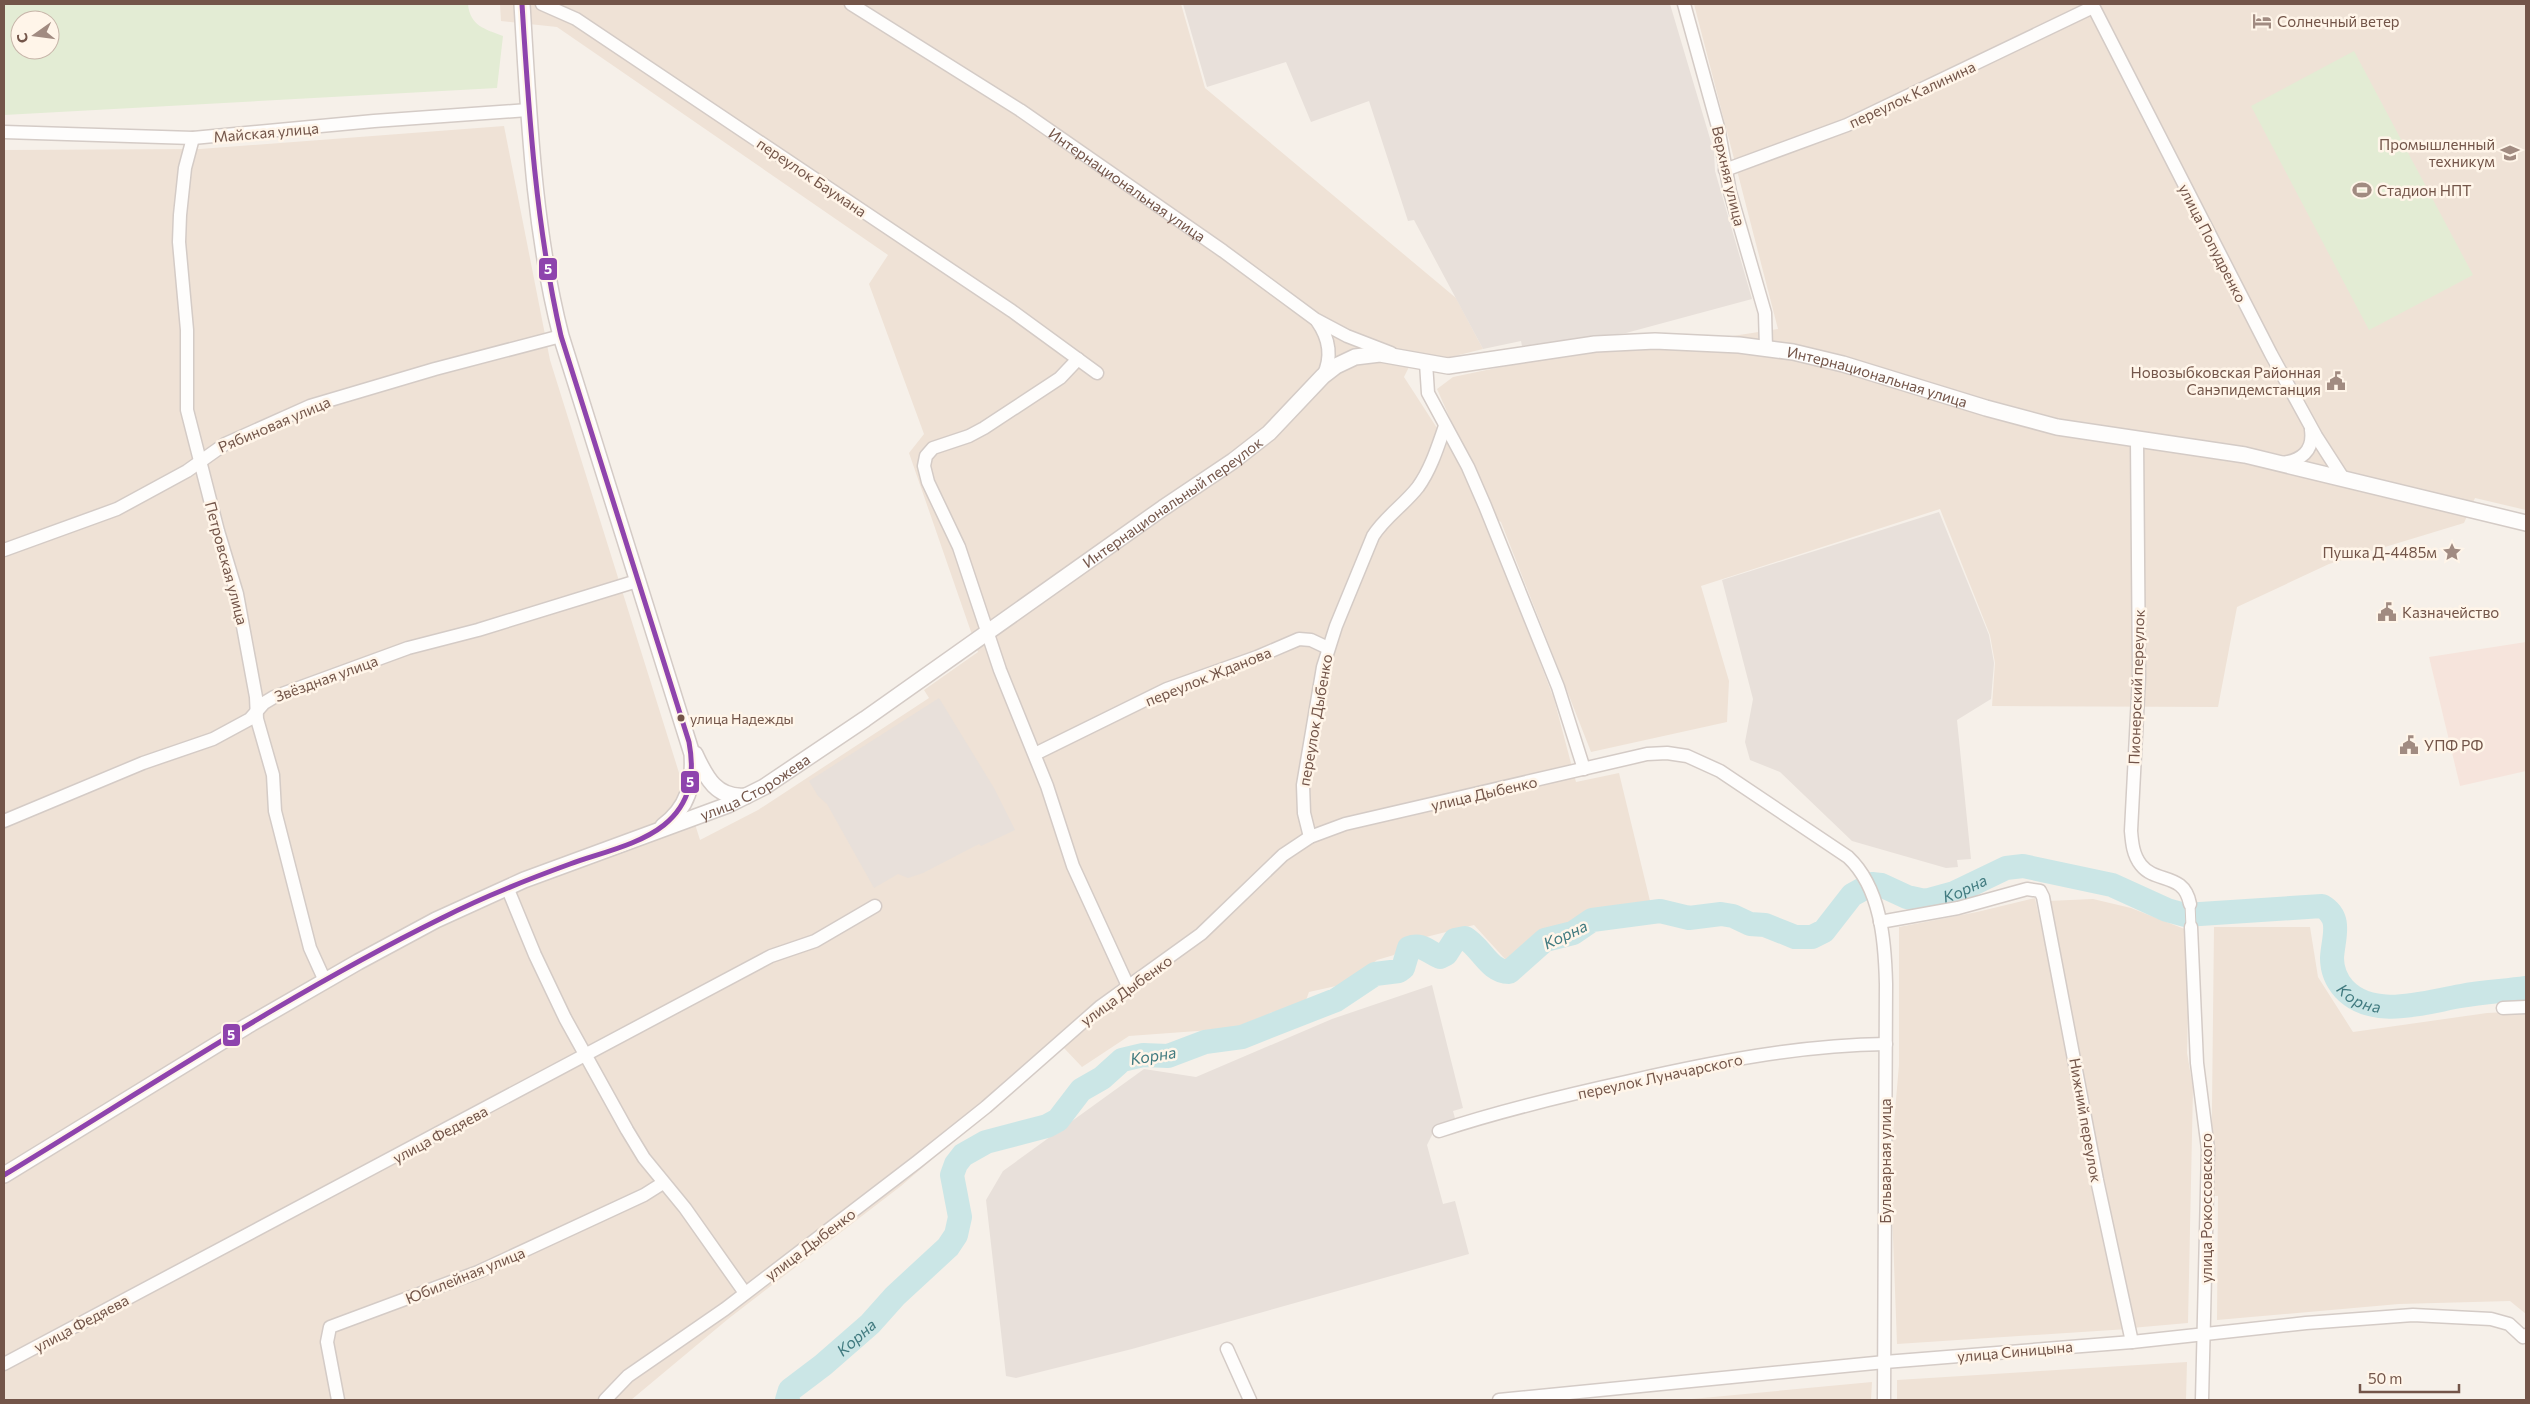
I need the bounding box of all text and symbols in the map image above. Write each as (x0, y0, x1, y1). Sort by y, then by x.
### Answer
north arrow (10, 10, 60, 60)
hotel icon: Солнечный ветер (2251, 10, 2273, 32)
place label: Солнечный ветер (2277, 12, 2400, 30)
text: С (12, 32, 31, 45)
street label: переулок Калинина (1846, 57, 1978, 131)
street label: Майская улица (213, 118, 319, 146)
street label: Интернациональная улица (1045, 124, 1209, 245)
street label: Верхняя улица (1709, 124, 1749, 228)
street label: переулок Баумана (754, 134, 870, 220)
place label: Промышленный техникум (2379, 135, 2495, 170)
school or university icon: Промышленный техникум (2499, 142, 2521, 164)
sports icon: Стадион НПТ (2351, 179, 2373, 201)
street label: улица Попудренко (2175, 181, 2251, 305)
place label: Стадион НПТ (2377, 181, 2472, 199)
line badge: 5 (538, 257, 558, 281)
text: 5 (544, 260, 552, 277)
street label: Интернациональная улица (1786, 342, 1970, 411)
place label: Новозыбковская Районная Санэпидемстанция (2131, 363, 2321, 398)
public building icon: Новозыбковская Районная Санэпидемстанция (2325, 370, 2347, 392)
street label: Рябиновая улица (215, 392, 333, 456)
street label: Интернациональный переулок (1079, 433, 1266, 571)
street label: Петровская улица (202, 499, 252, 627)
place icon: Пушка Д-4485м (2441, 541, 2463, 563)
place label: Пушка Д-4485м (2322, 543, 2437, 561)
public building icon: Казначейство (2376, 601, 2398, 623)
place label: Казначейство (2402, 603, 2499, 621)
street label: Пионерский переулок (2124, 609, 2148, 765)
street label: переулок Жданова (1142, 643, 1274, 709)
street label: Звёздная улица (272, 651, 380, 705)
street label: переулок Дыбенко (1295, 653, 1335, 787)
place label: улица Надежды (690, 710, 794, 727)
marker: улица Надежды (676, 713, 686, 723)
public building icon: УПФ РФ (2398, 734, 2420, 756)
place label: УПФ РФ (2424, 736, 2483, 754)
street label: улица Сторожева (698, 750, 813, 823)
line badge: 5 (680, 770, 700, 794)
street label: улица Дыбенко (1429, 772, 1539, 814)
text: 5 (686, 773, 694, 790)
water label: Корна (1940, 869, 1990, 905)
water label: Корна (1540, 916, 1590, 952)
street label: улица Дыбенко (1077, 951, 1175, 1029)
water label: Корна (2334, 979, 2382, 1016)
line badge: 5 (222, 1023, 241, 1047)
text: 5 (227, 1026, 235, 1043)
water label: Корна (1129, 1042, 1177, 1068)
street label: переулок Луначарского (1576, 1050, 1744, 1102)
street label: Нижний переулок (2066, 1056, 2106, 1184)
street label: Бульварная улица (1876, 1098, 1894, 1224)
street label: улица Федяева (389, 1101, 491, 1167)
street label: улица Рокоссовского (2197, 1133, 2215, 1283)
street label: улица Дыбенко (761, 1204, 859, 1284)
street label: Юбилейная улица (403, 1243, 527, 1307)
street label: улица Федяева (30, 1290, 132, 1356)
water label: Корна (832, 1314, 879, 1359)
street label: улица Синицына (1957, 1337, 2073, 1365)
scale bar (2360, 1362, 2459, 1394)
text: 50 m (2368, 1369, 2402, 1387)

